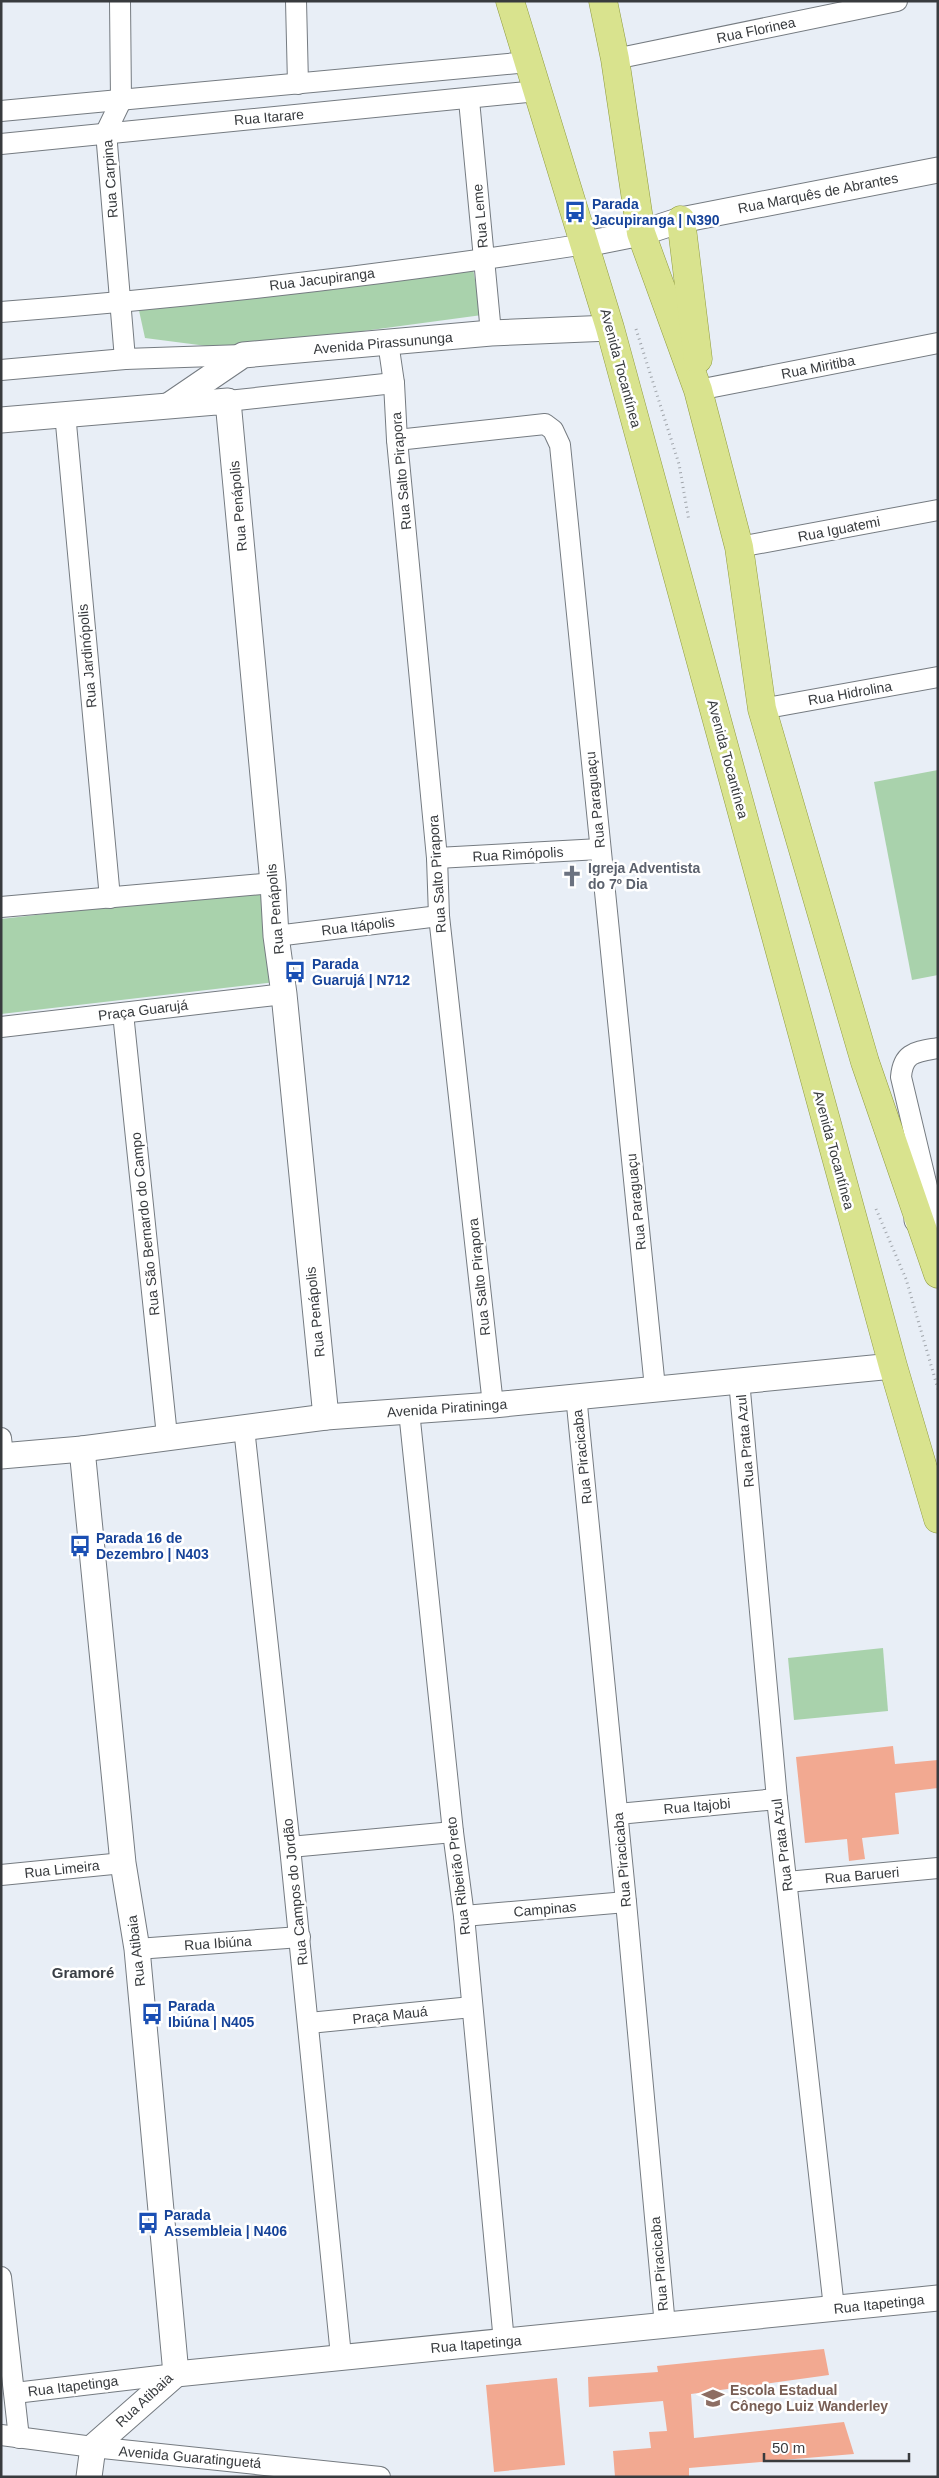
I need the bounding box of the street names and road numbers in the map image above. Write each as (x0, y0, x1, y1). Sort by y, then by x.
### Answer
street label: Rua Florinea (715, 14, 797, 46)
street label: Rua Itarare (233, 106, 305, 128)
street label: Rua Carpina (99, 139, 121, 219)
street label: Rua Marquês de Abrantes (737, 170, 899, 216)
street label: Rua Leme (469, 183, 491, 249)
street label: Rua Jacupiranga (268, 265, 376, 293)
street label: Avenida Tocantínea (597, 307, 645, 429)
street label: Avenida Pirassununga (313, 329, 454, 357)
street label: Rua Miritiba (780, 352, 856, 382)
street label: Rua Salto Pirapora (388, 411, 414, 531)
street label: Rua Penápolis (226, 460, 250, 552)
street label: Rua Iguatemi (797, 513, 881, 545)
street label: Rua Jardinópolis (74, 603, 100, 709)
street label: Rua Hidrolina (807, 678, 893, 708)
street label: Avenida Tocantínea (704, 698, 752, 820)
street label: Rua Paraguaçu (582, 751, 608, 849)
street label: Rua Salto Pirapora (425, 814, 449, 934)
street label: Rua Rimópolis (472, 844, 564, 864)
street label: Rua Penápolis (263, 863, 287, 955)
street label: Rua Itápolis (320, 914, 396, 938)
street label: Praça Guarujá (97, 997, 189, 1023)
street label: Avenida Tocantínea (810, 1089, 858, 1211)
street label: Rua São Bernardo do Campo (127, 1131, 163, 1317)
street label: Rua Paraguaçu (623, 1153, 649, 1251)
street label: Rua Salto Pirapora (465, 1217, 493, 1337)
street label: Rua Penápolis (302, 1266, 328, 1358)
street label: Rua Prata Azul (733, 1394, 757, 1488)
street label: Avenida Piratininga (386, 1396, 508, 1420)
street label: Rua Piracicaba (569, 1409, 595, 1505)
street label: Rua Itajobi (663, 1795, 731, 1817)
street label: Rua Prata Azul (768, 1798, 796, 1892)
street label: Rua Piracicaba (610, 1812, 634, 1908)
street label: Rua Ribeirão Preto (443, 1816, 473, 1936)
street label: Rua Campos do Jordão (279, 1817, 311, 1966)
street label: Rua Limeira (24, 1857, 101, 1881)
street label: Rua Barueri (824, 1864, 900, 1886)
street label: Campinas (513, 1898, 577, 1920)
street label: Rua Atibaia (124, 1914, 148, 1988)
street label: Rua Ibiúna (184, 1933, 253, 1953)
street label: Praça Mauá (352, 2003, 429, 2027)
street label: Rua Piracicaba (647, 2216, 671, 2312)
street label: Rua Itapetinga (833, 2291, 925, 2317)
street label: Rua Itapetinga (430, 2332, 522, 2356)
street label: Rua Atibaia (112, 2370, 176, 2430)
street label: Rua Itapetinga (27, 2372, 119, 2399)
street label: Avenida Guaratinguetá (118, 2443, 262, 2471)

